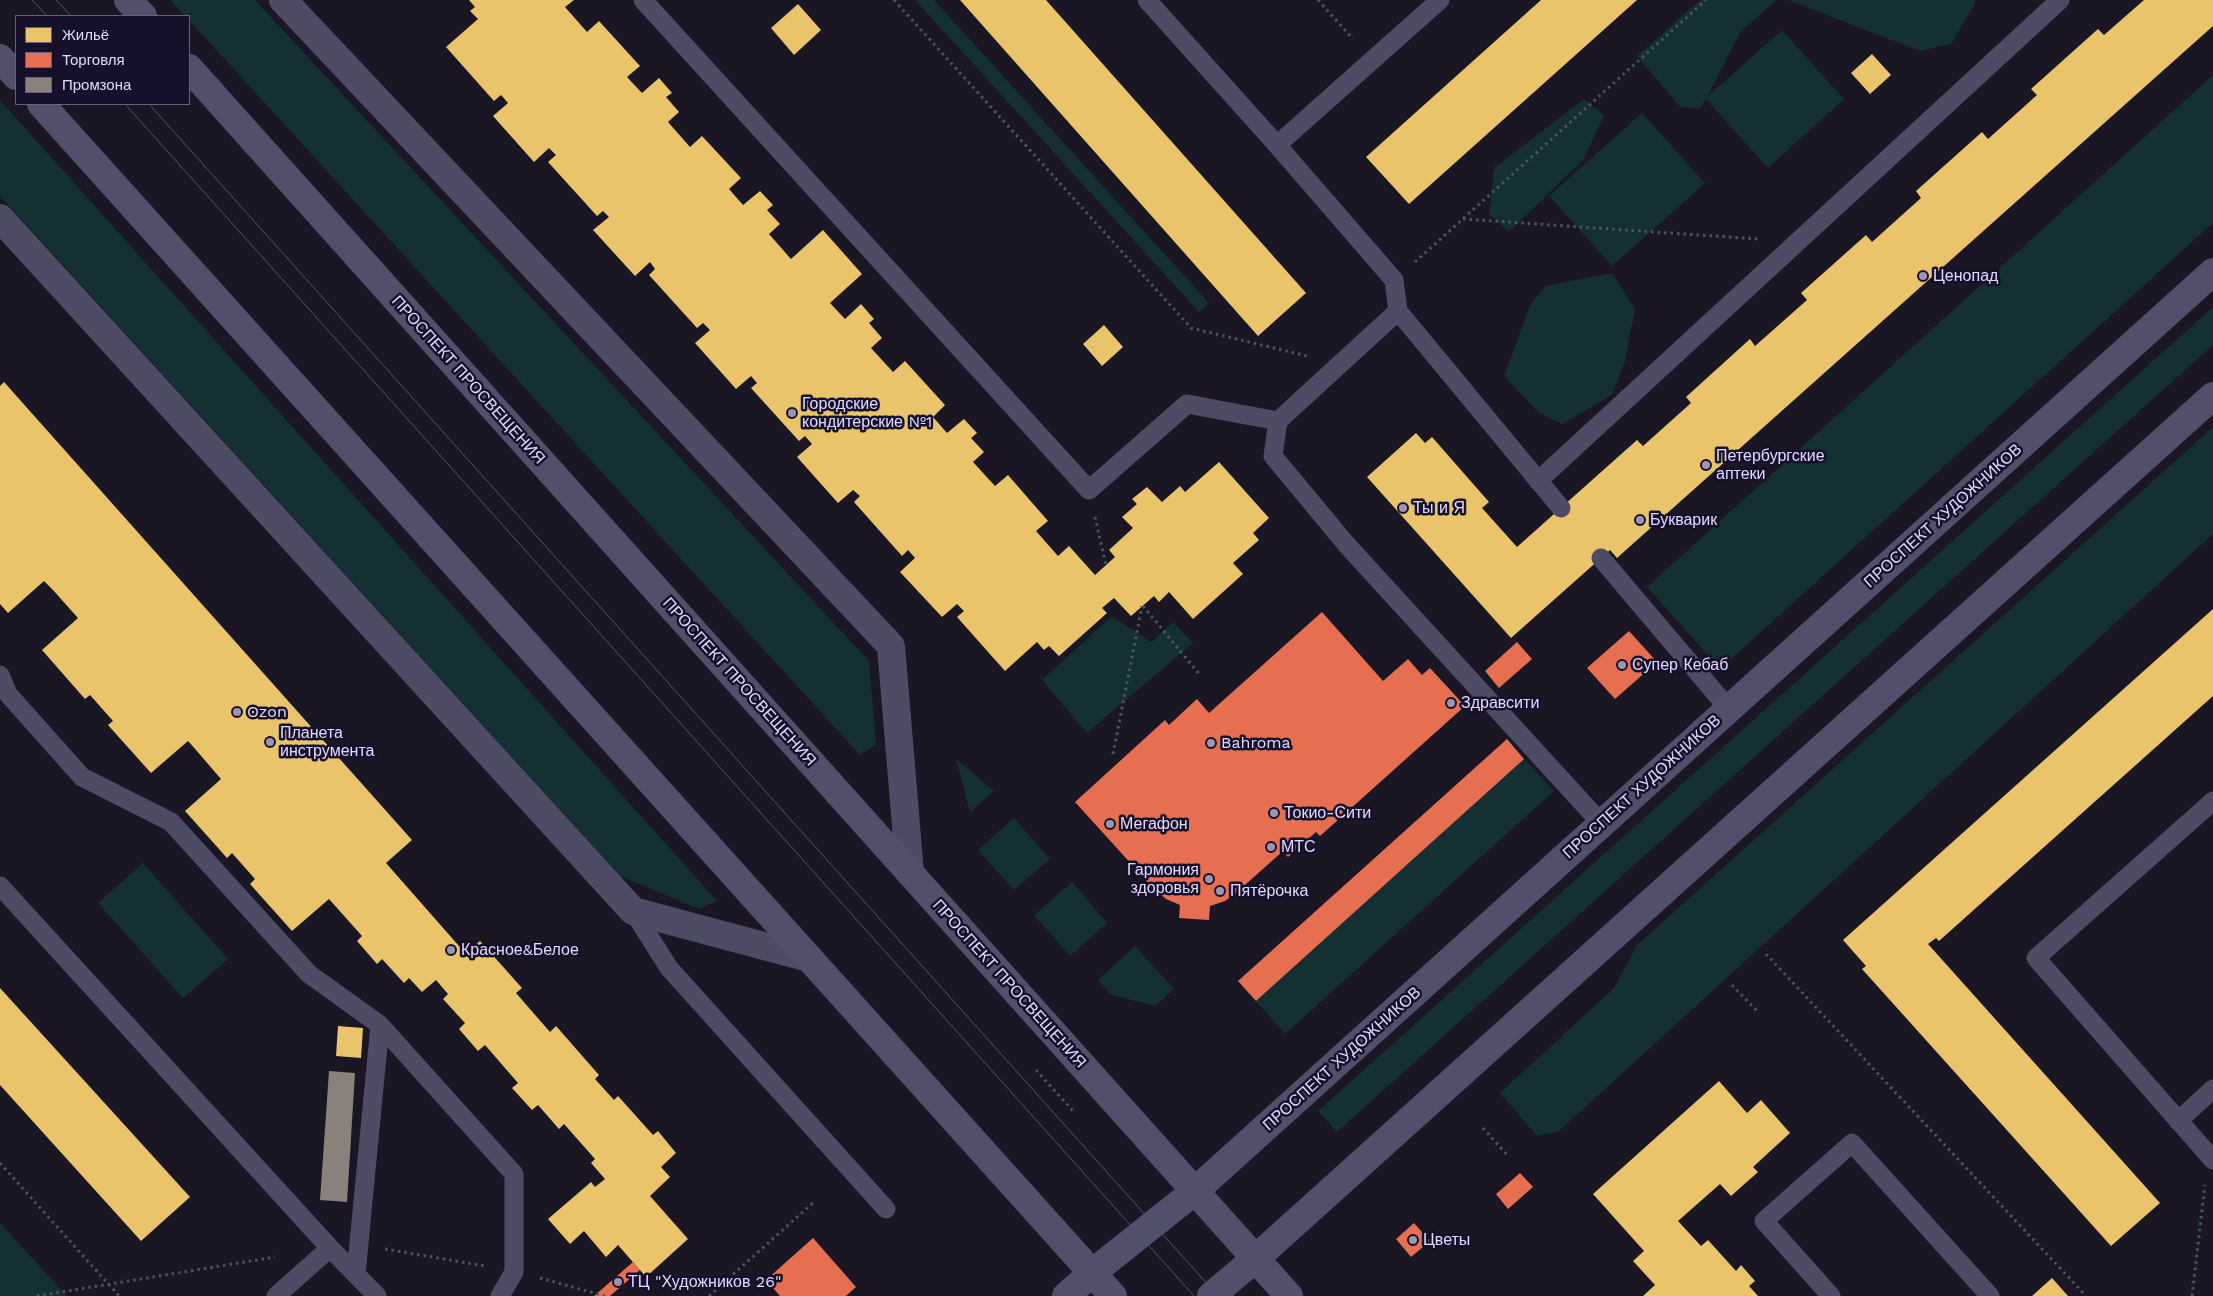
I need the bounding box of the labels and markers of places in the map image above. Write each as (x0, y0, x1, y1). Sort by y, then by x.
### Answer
place label: Ценопад (1933, 266, 1998, 286)
marker: Ценопад (1917, 270, 1929, 282)
place label: Городские кондитерские №1 (802, 394, 932, 432)
marker: Городские кондитерские №1 (786, 407, 798, 419)
place label: Петербургские аптеки (1716, 446, 1825, 484)
marker: Петербургские аптеки (1700, 459, 1712, 471)
place label: Ты и Я (1413, 498, 1465, 518)
marker: Ты и Я (1397, 502, 1409, 514)
place label: Букварик (1650, 510, 1717, 530)
marker: Букварик (1634, 514, 1646, 526)
place label: Супер Кебаб (1632, 655, 1728, 675)
marker: Супер Кебаб (1616, 659, 1628, 671)
place label: Здравсити (1461, 693, 1539, 713)
marker: Здравсити (1445, 697, 1457, 709)
place label: Ozon (247, 702, 287, 722)
marker: Ozon (231, 706, 243, 718)
place label: Планета инструмента (280, 723, 374, 761)
place label: Bahroma (1221, 733, 1291, 753)
marker: Планета инструмента (264, 736, 276, 748)
marker: Bahroma (1205, 737, 1217, 749)
place label: Токио-Сити (1284, 803, 1371, 823)
marker: Токио-Сити (1268, 807, 1280, 819)
place label: Мегафон (1120, 814, 1188, 834)
marker: Мегафон (1104, 818, 1116, 830)
place label: МТС (1281, 837, 1316, 857)
marker: МТС (1265, 841, 1277, 853)
place label: Гармония здоровья (1127, 860, 1199, 898)
marker: Гармония здоровья (1203, 873, 1215, 885)
place label: Пятёрочка (1230, 881, 1308, 901)
marker: Пятёрочка (1214, 885, 1226, 897)
place label: Красное&Белое (461, 940, 579, 960)
marker: Красное&Белое (445, 944, 457, 956)
place label: Цветы (1423, 1230, 1470, 1250)
marker: Цветы (1407, 1234, 1419, 1246)
place label: ТЦ "Художников 26" (628, 1272, 781, 1292)
marker: ТЦ "Художников 26" (612, 1276, 624, 1288)

